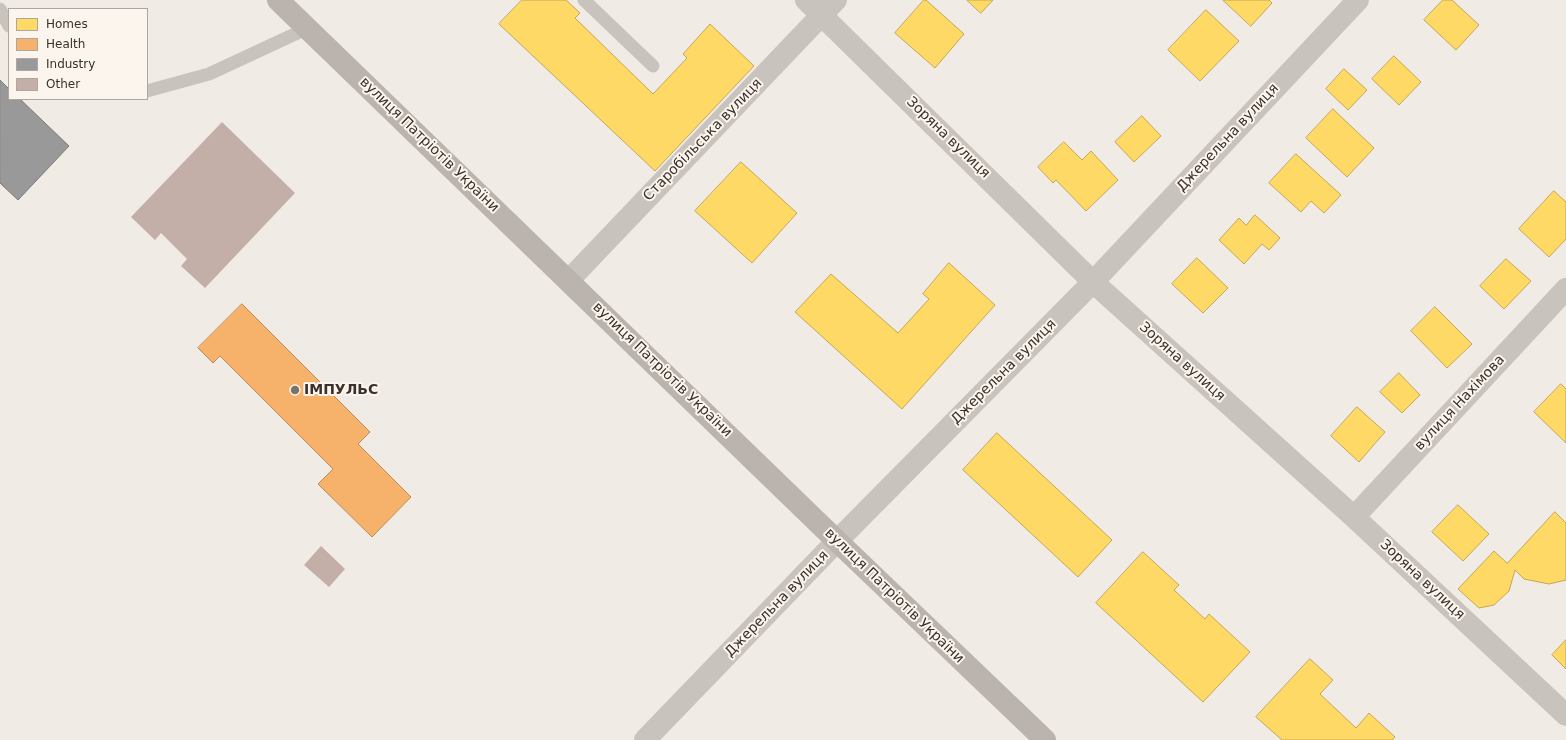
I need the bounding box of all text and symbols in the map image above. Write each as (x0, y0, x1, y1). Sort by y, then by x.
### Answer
legend (8, 8, 148, 100)
text: Homes (46, 17, 88, 31)
text: Health (46, 37, 85, 51)
text: Industry (46, 57, 95, 71)
street label: вулиця Патріотів України (356, 74, 502, 216)
street label: Старобільська вулиця (640, 75, 766, 205)
text: Other (46, 77, 80, 91)
street label: Джерельна вулиця (1174, 80, 1282, 196)
street label: Зоряна вулиця (903, 94, 993, 182)
street label: вулиця Патріотів України (589, 299, 735, 441)
street label: Джерельна вулиця (948, 316, 1060, 428)
street label: Зоряна вулиця (1136, 319, 1228, 405)
street label: вулиця Нахімова (1411, 352, 1509, 454)
place label: ІМПУЛЬС (304, 382, 378, 398)
marker: ІМПУЛЬС (289, 384, 301, 396)
street label: вулиця Патріотів України (821, 525, 967, 667)
street label: Зоряна вулиця (1376, 536, 1468, 624)
street label: Джерельна вулиця (722, 547, 832, 661)

